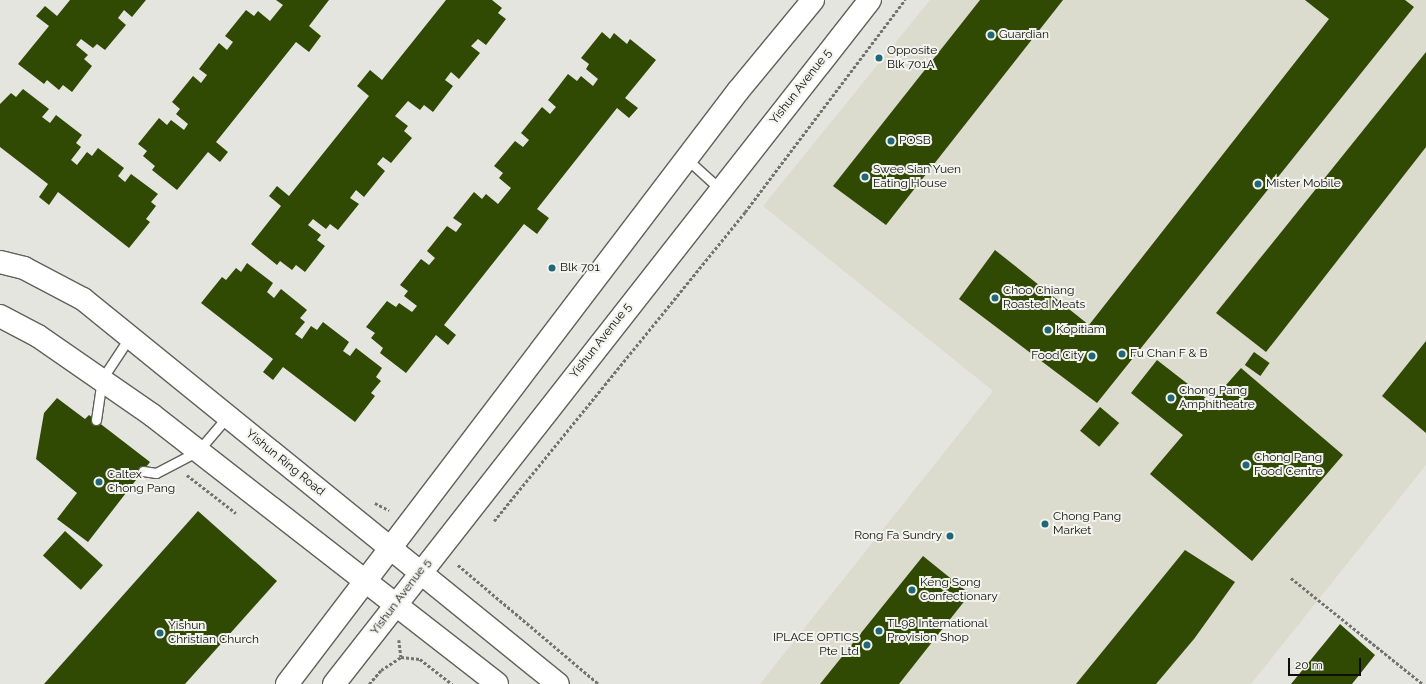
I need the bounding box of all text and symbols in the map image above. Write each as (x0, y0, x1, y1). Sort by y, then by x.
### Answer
place label: Guardian (999, 28, 1049, 42)
marker: Guardian (986, 30, 996, 40)
place label: Opposite Blk 701A (887, 44, 937, 72)
street label: Yishun Avenue 5 (767, 46, 835, 128)
marker: Opposite Blk 701A (874, 53, 884, 63)
place label: POSB (899, 134, 931, 148)
marker: POSB (886, 136, 896, 146)
place label: Swee Sian Yuen Eating House (873, 163, 962, 191)
marker: Swee Sian Yuen Eating House (860, 172, 870, 182)
place label: Mister Mobile (1266, 177, 1341, 191)
marker: Mister Mobile (1253, 179, 1263, 189)
place label: Blk 701 (560, 261, 600, 275)
marker: Blk 701 (547, 263, 557, 273)
place label: Choo Chiang Roasted Meats (1003, 284, 1085, 312)
marker: Choo Chiang Roasted Meats (990, 293, 1000, 303)
street label: Yishun Avenue 5 (567, 300, 635, 382)
place label: Kopitiam (1056, 323, 1105, 337)
marker: Kopitiam (1043, 325, 1053, 335)
place label: Fu Chan F & B (1130, 347, 1208, 361)
place label: Food City (1031, 349, 1084, 363)
marker: Fu Chan F & B (1117, 349, 1127, 359)
marker: Food City (1087, 351, 1097, 361)
place label: Chong Pang Amphitheatre (1179, 384, 1255, 412)
marker: Chong Pang Amphitheatre (1166, 393, 1176, 403)
street label: Yishun Ring Road (243, 427, 327, 499)
place label: Chong Pang Food Centre (1254, 451, 1323, 479)
marker: Chong Pang Food Centre (1241, 460, 1251, 470)
place label: Caltex Chong Pang (107, 468, 175, 496)
marker: Caltex Chong Pang (94, 477, 104, 487)
place label: Chong Pang Market (1053, 510, 1121, 538)
marker: Chong Pang Market (1040, 519, 1050, 529)
place label: Rong Fa Sundry (854, 529, 942, 543)
marker: Rong Fa Sundry (945, 531, 955, 541)
street label: Yishun Avenue 5 (368, 556, 434, 638)
place label: Keng Song Confectionary (920, 576, 998, 604)
marker: Keng Song Confectionary (907, 585, 917, 595)
place label: TL98 International Provision Shop (887, 617, 988, 645)
place label: Yishun Christian Church (168, 619, 259, 647)
marker: TL98 International Provision Shop (874, 626, 884, 636)
marker: Yishun Christian Church (155, 628, 165, 638)
place label: IPLACE OPTICS Pte Ltd (773, 631, 859, 659)
marker: IPLACE OPTICS Pte Ltd (862, 640, 872, 650)
scale bar (1290, 650, 1363, 676)
text: 20 m (1295, 658, 1323, 672)

